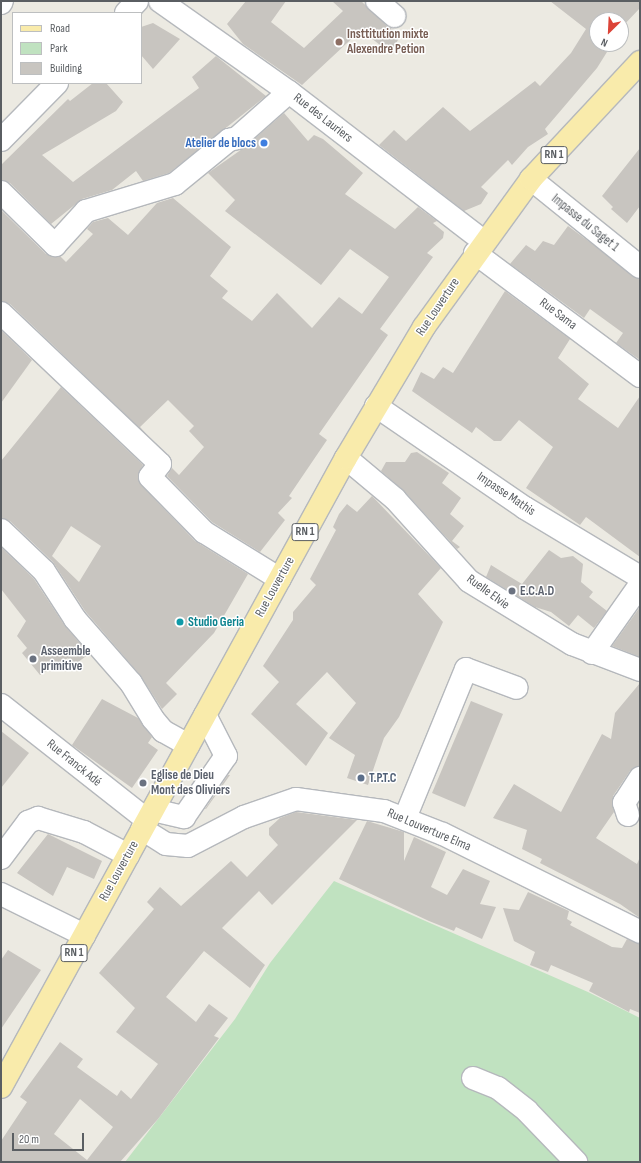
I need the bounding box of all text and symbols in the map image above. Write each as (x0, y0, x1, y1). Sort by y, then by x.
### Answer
legend (12, 12, 142, 84)
north arrow (589, 12, 629, 52)
text: Road (50, 21, 70, 36)
place label: Insttitution mixte Alexendre Petion (347, 27, 429, 58)
text: N (599, 35, 610, 50)
marker: Insttitution mixte Alexendre Petion (334, 37, 344, 47)
text: Park (50, 41, 68, 56)
text: Building (50, 61, 82, 76)
street label: Rue des Lauriers (290, 90, 356, 146)
place label: Atelier de blocs (185, 135, 256, 151)
marker: Atelier de blocs (259, 138, 269, 148)
road number: RN 1 (540, 145, 568, 165)
street label: Impasse du Saget 1 (548, 191, 622, 255)
street label: Rue Louverture (413, 275, 463, 339)
street label: Rue Sama (536, 295, 580, 333)
street label: Impasse Mathis (474, 469, 538, 519)
road number: RN 1 (291, 522, 319, 542)
street label: Rue Louverture (252, 554, 298, 620)
street label: Ruelle Elvie (463, 571, 513, 613)
place label: E.C.A.D (520, 583, 554, 599)
marker: E.C.A.D (507, 586, 517, 596)
place label: Studio Geria (188, 614, 244, 630)
marker: Studio Geria (175, 617, 185, 627)
place label: Asseemble primitive (41, 644, 91, 675)
marker: Asseemble primitive (28, 654, 38, 664)
street label: Rue Franck Adé (43, 736, 105, 790)
place label: Eglise de Dieu Mont des Oliviers (151, 768, 230, 799)
place label: T.P.T.C (369, 770, 397, 786)
marker: T.P.T.C (356, 773, 366, 783)
marker: Eglise de Dieu Mont des Oliviers (138, 778, 148, 788)
street label: Rue Louverture Elma (385, 805, 473, 855)
street label: Rue Louverture (96, 838, 142, 904)
road number: RN 1 (60, 943, 88, 963)
scale bar (14, 1125, 86, 1151)
text: 20 m (19, 1132, 39, 1147)

